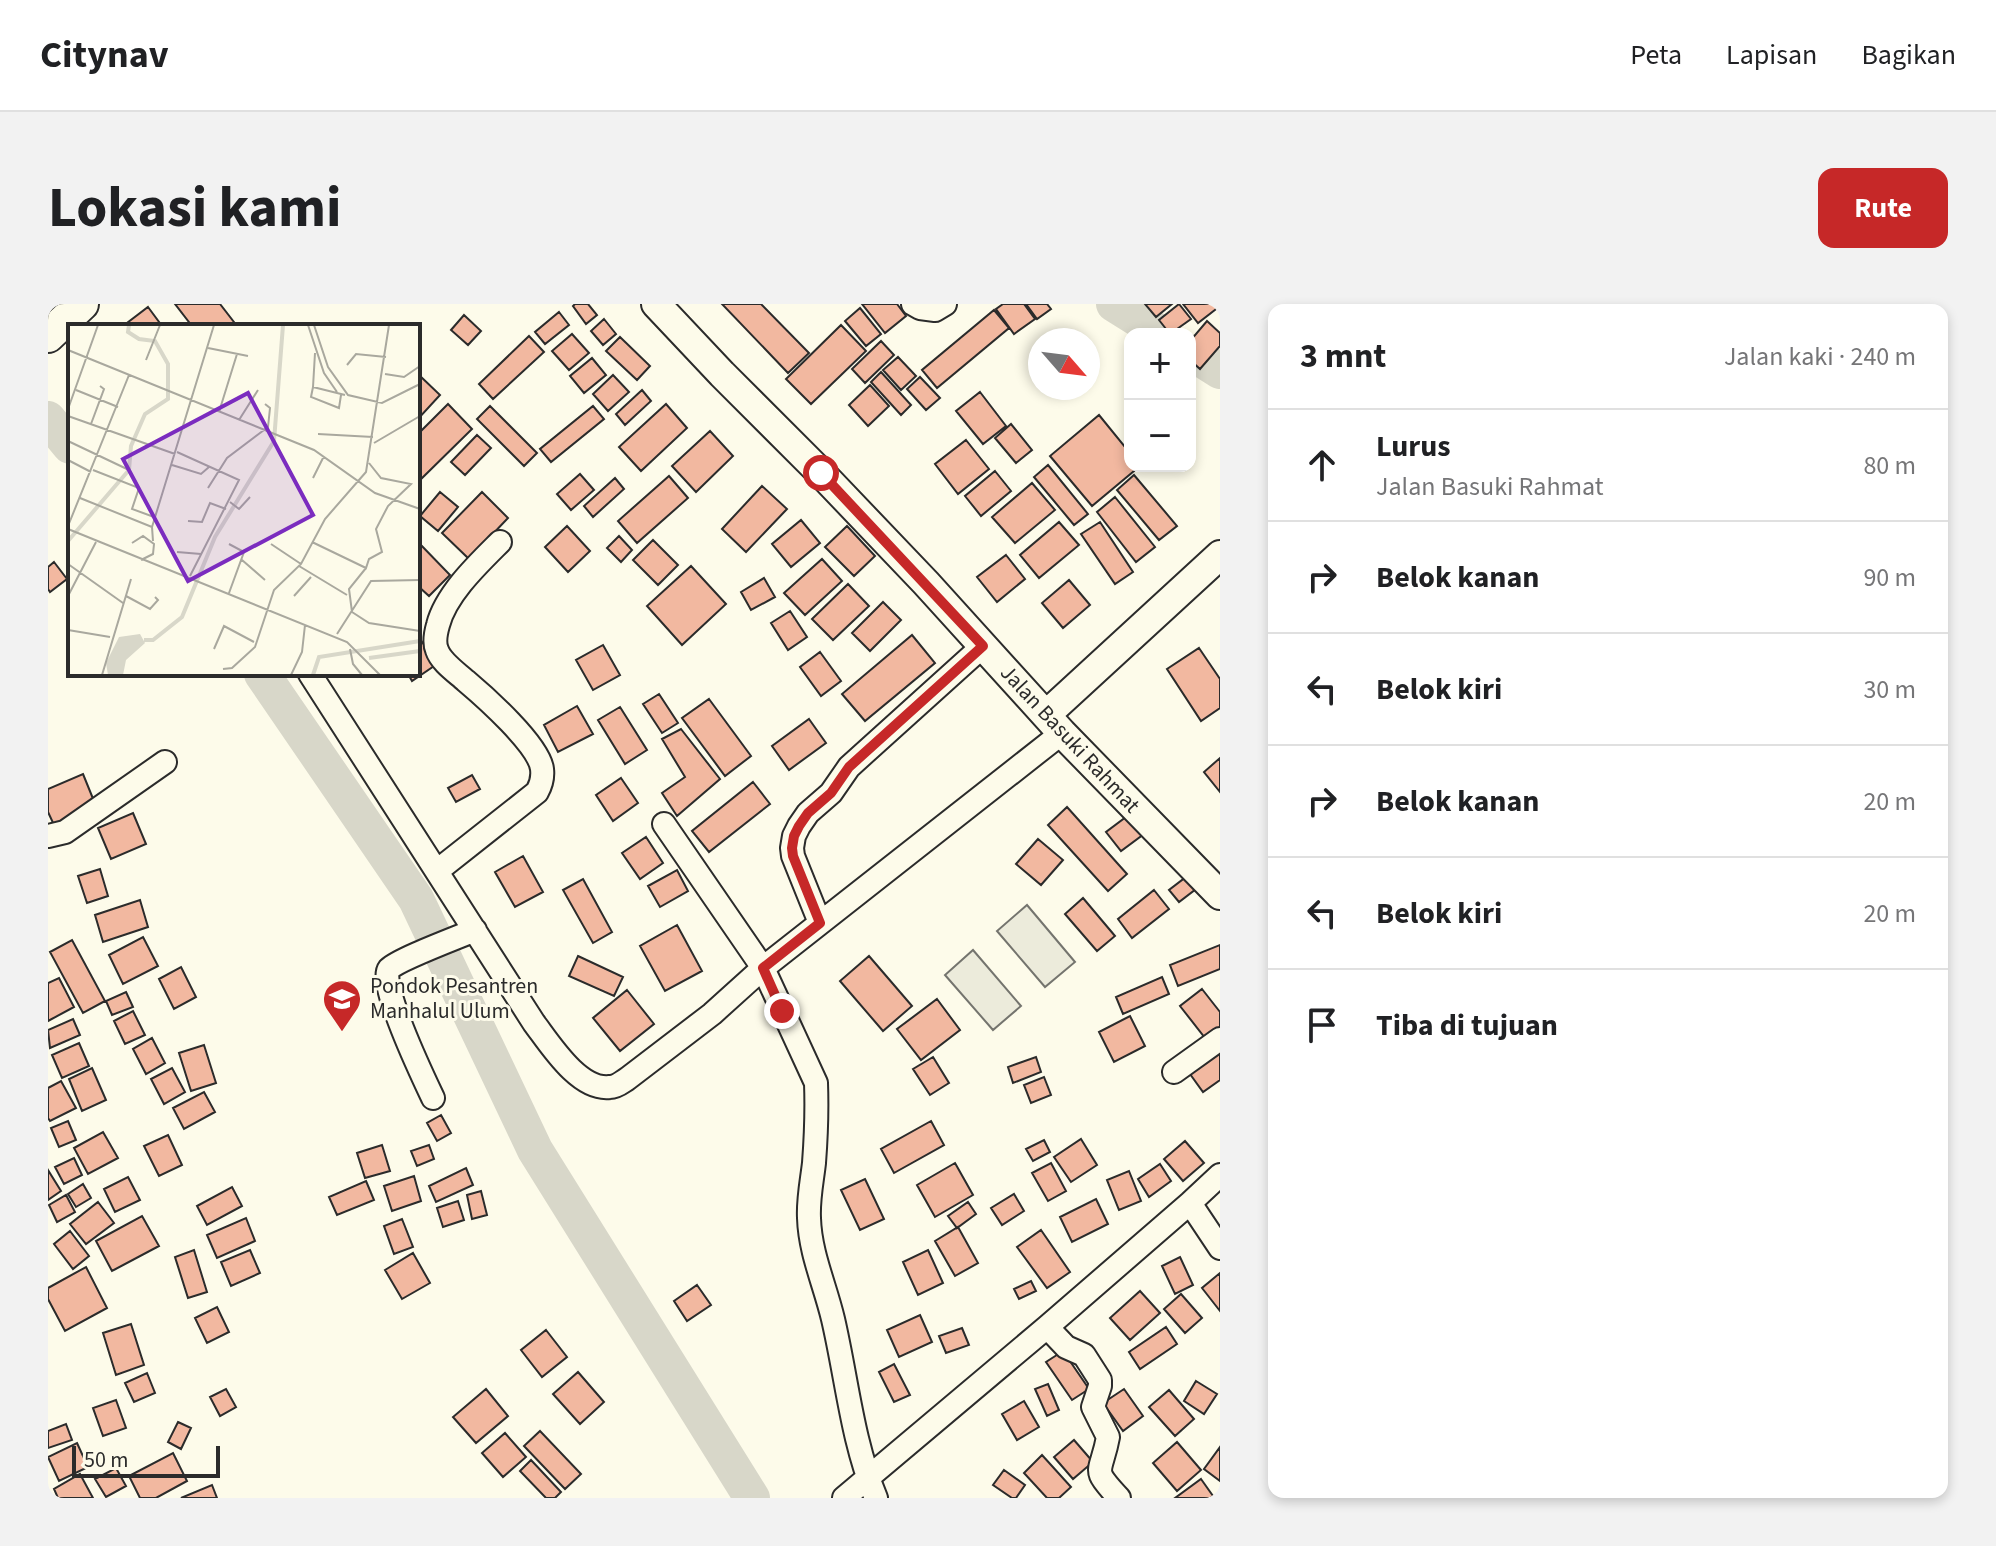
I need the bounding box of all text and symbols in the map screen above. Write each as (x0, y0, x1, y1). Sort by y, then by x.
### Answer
text: Citynav (40, 28, 169, 82)
text: Peta (1630, 35, 1682, 75)
text: Lapisan (1726, 35, 1817, 75)
text: Bagikan (1861, 35, 1956, 75)
button: Rute (1818, 168, 1948, 248)
text: Lokasi kami (48, 169, 342, 248)
inset map (68, 324, 420, 676)
north arrow (1028, 328, 1100, 400)
map controls (1124, 328, 1196, 472)
button: + (1124, 328, 1196, 400)
text: 3 mnt (1300, 332, 1386, 381)
text: Jalan kaki · 240 m (1724, 338, 1916, 375)
button: − (1124, 400, 1196, 472)
text: Lurus (1376, 425, 1451, 468)
icon: ahead (1300, 443, 1344, 487)
text: 80 m (1863, 447, 1916, 484)
route start (803, 455, 839, 491)
text: Jalan Basuki Rahmat (1376, 468, 1604, 505)
icon: right (1300, 555, 1344, 599)
text: Belok kanan (1376, 556, 1539, 599)
text: 90 m (1863, 559, 1916, 596)
street label: Jalan Basuki Rahmat (993, 658, 1148, 821)
icon: left (1300, 667, 1344, 711)
text: Belok kiri (1376, 668, 1502, 711)
text: 30 m (1863, 671, 1916, 708)
icon: right (1300, 779, 1344, 823)
text: Belok kanan (1376, 780, 1539, 823)
text: 20 m (1863, 783, 1916, 820)
icon: left (1300, 891, 1344, 935)
text: Belok kiri (1376, 892, 1502, 935)
text: 20 m (1863, 895, 1916, 932)
place label: Pondok Pesantren Manhalul Ulum (370, 970, 538, 1027)
school or university icon: Pondok Pesantren Manhalul Ulum (321, 978, 363, 1033)
route end (764, 993, 800, 1029)
icon: arrive (1300, 1003, 1344, 1047)
text: Tiba di tujuan (1376, 1004, 1558, 1047)
scale bar (72, 1442, 220, 1478)
text: 50 m (84, 1444, 129, 1476)

